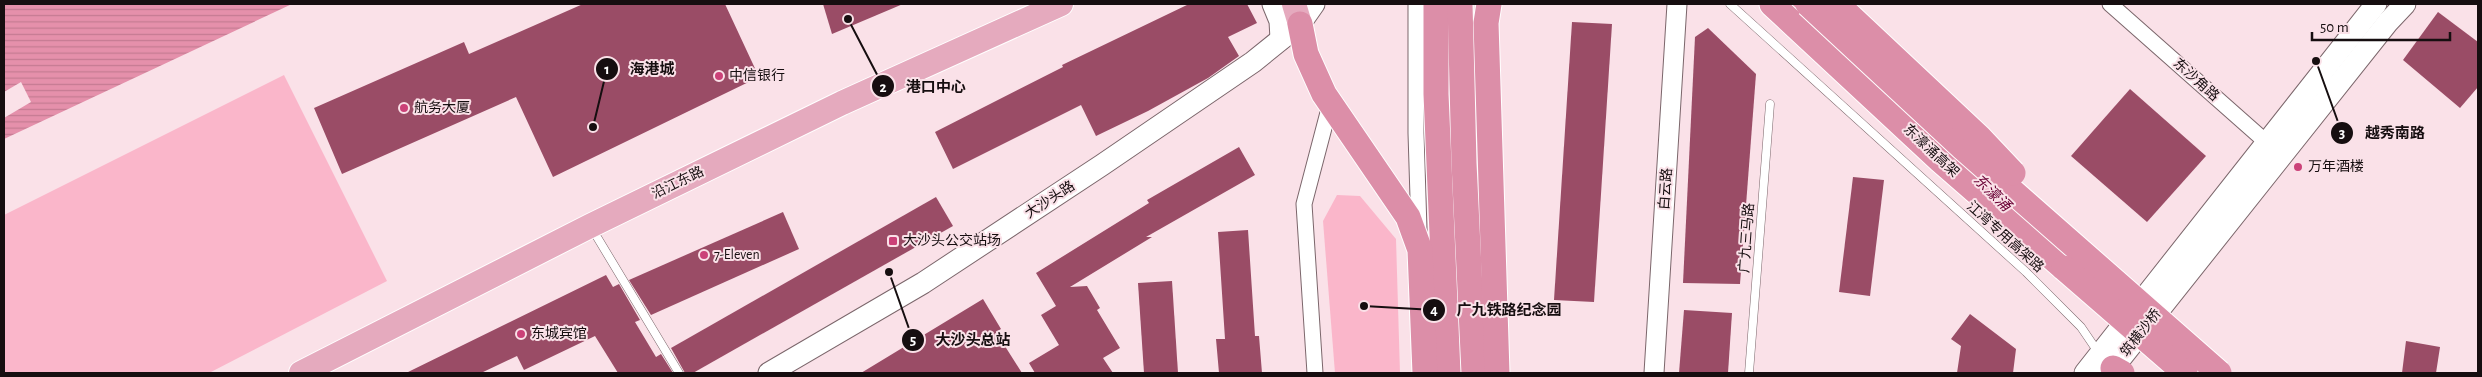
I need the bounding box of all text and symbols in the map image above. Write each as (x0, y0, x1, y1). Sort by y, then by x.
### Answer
scale bar (2312, 10, 2450, 42)
text: 50 m (2320, 20, 2349, 35)
callout: 海港城 (594, 54, 684, 84)
street label: 东沙角路 (2171, 55, 2222, 104)
text: 海港城 (629, 60, 675, 77)
text: 1 (604, 62, 610, 77)
place label: 中信银行 (729, 68, 785, 83)
marker: 中信银行 (713, 70, 725, 82)
callout: 港口中心 (871, 71, 976, 101)
text: 港口中心 (906, 79, 966, 95)
text: 2 (879, 80, 887, 95)
place label: 航务大厦 (414, 100, 470, 115)
marker: 航务大厦 (398, 102, 410, 114)
callout: 越秀南路 (2330, 118, 2435, 148)
street label: 东濠涌高架 (1901, 121, 1963, 180)
text: 越秀南路 (2365, 124, 2425, 141)
text: 3 (2339, 126, 2345, 141)
place label: 万年酒楼 (2308, 159, 2364, 174)
marker: 万年酒楼 (2292, 161, 2304, 173)
street label: 沿江东路 (649, 164, 706, 202)
street label: 白云路 (1657, 167, 1674, 210)
water label: 东濠涌 (1971, 171, 2016, 215)
street label: 大沙头路 (1022, 178, 1077, 221)
street label: 江湾专用高架路 (1964, 198, 2047, 275)
street label: 广九三马路 (1737, 203, 1756, 273)
place label: 大沙头公交站场 (903, 232, 1001, 248)
marker: 大沙头公交站场 (887, 235, 899, 247)
place label: 7-Eleven (714, 248, 760, 262)
marker: 7-Eleven (698, 249, 710, 261)
callout: 广九铁路纪念园 (1422, 295, 1572, 325)
text: 广九铁路纪念园 (1456, 302, 1562, 318)
text: 4 (1430, 303, 1438, 318)
street label: 筑横沙桥 (2117, 306, 2164, 359)
callout: 大沙头总站 (900, 325, 1020, 355)
place label: 东城宾馆 (531, 326, 587, 341)
marker: 东城宾馆 (515, 328, 527, 340)
text: 大沙头总站 (935, 331, 1011, 348)
text: 5 (910, 333, 916, 348)

